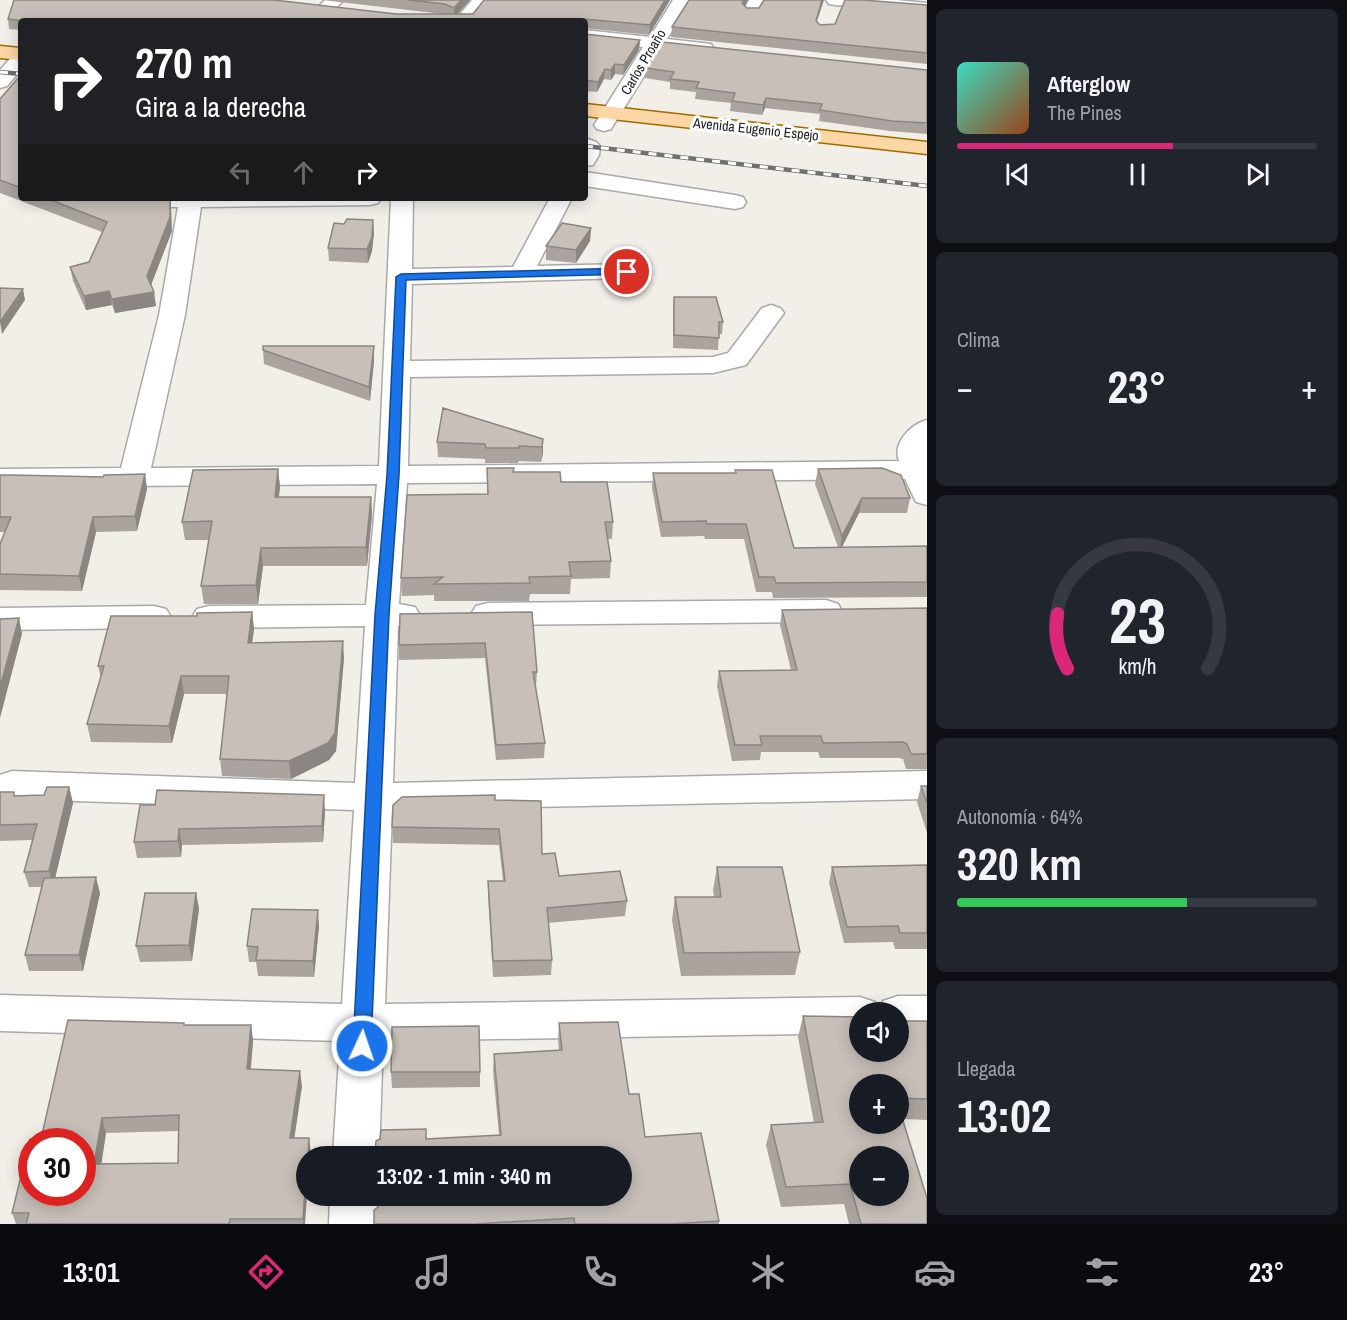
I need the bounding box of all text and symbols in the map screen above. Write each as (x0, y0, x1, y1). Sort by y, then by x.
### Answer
street label: Carlos Proaño (616, 26, 670, 98)
text: 270 m (135, 35, 233, 91)
icon: right (36, 42, 114, 120)
text: Afterglow (1047, 69, 1130, 99)
text: Gira a la derecha (135, 89, 306, 125)
text: The Pines (1047, 99, 1122, 126)
street label: Avenida Eugenio Espejo (691, 113, 820, 145)
icon: left (224, 156, 257, 189)
icon: ahead (287, 156, 320, 189)
icon: right (350, 156, 383, 189)
icon: previous (1001, 158, 1034, 191)
icon: pause (1121, 158, 1154, 191)
icon: next (1241, 158, 1274, 191)
pin (601, 246, 652, 297)
icon: arrive (610, 255, 643, 288)
text: Clima (957, 326, 1000, 353)
text: 23° (1107, 356, 1167, 417)
text: − (957, 365, 973, 409)
text: + (1301, 365, 1317, 409)
text: 23 (1109, 578, 1165, 662)
text: km/h (1118, 652, 1156, 681)
text: Autonomía · 64% (957, 803, 1083, 830)
text: 320 km (957, 833, 1082, 894)
map controls (849, 1002, 909, 1206)
button: sound (849, 1002, 909, 1062)
position arrow (330, 1014, 394, 1078)
text: Llegada (957, 1055, 1015, 1082)
button: + (849, 1074, 909, 1134)
text: 13:02 (957, 1085, 1051, 1146)
speed limit sign: 30 (18, 1128, 96, 1206)
button: − (849, 1146, 909, 1206)
text: 13:02 · 1 min · 340 m (377, 1161, 551, 1191)
icon: directions (245, 1251, 287, 1293)
icon: music (412, 1251, 454, 1293)
icon: phone (579, 1251, 621, 1293)
icon: climate (747, 1251, 789, 1293)
icon: car (914, 1251, 956, 1293)
icon: filters (1081, 1251, 1123, 1293)
text: 13:01 (63, 1254, 119, 1290)
text: 23° (1249, 1254, 1284, 1290)

